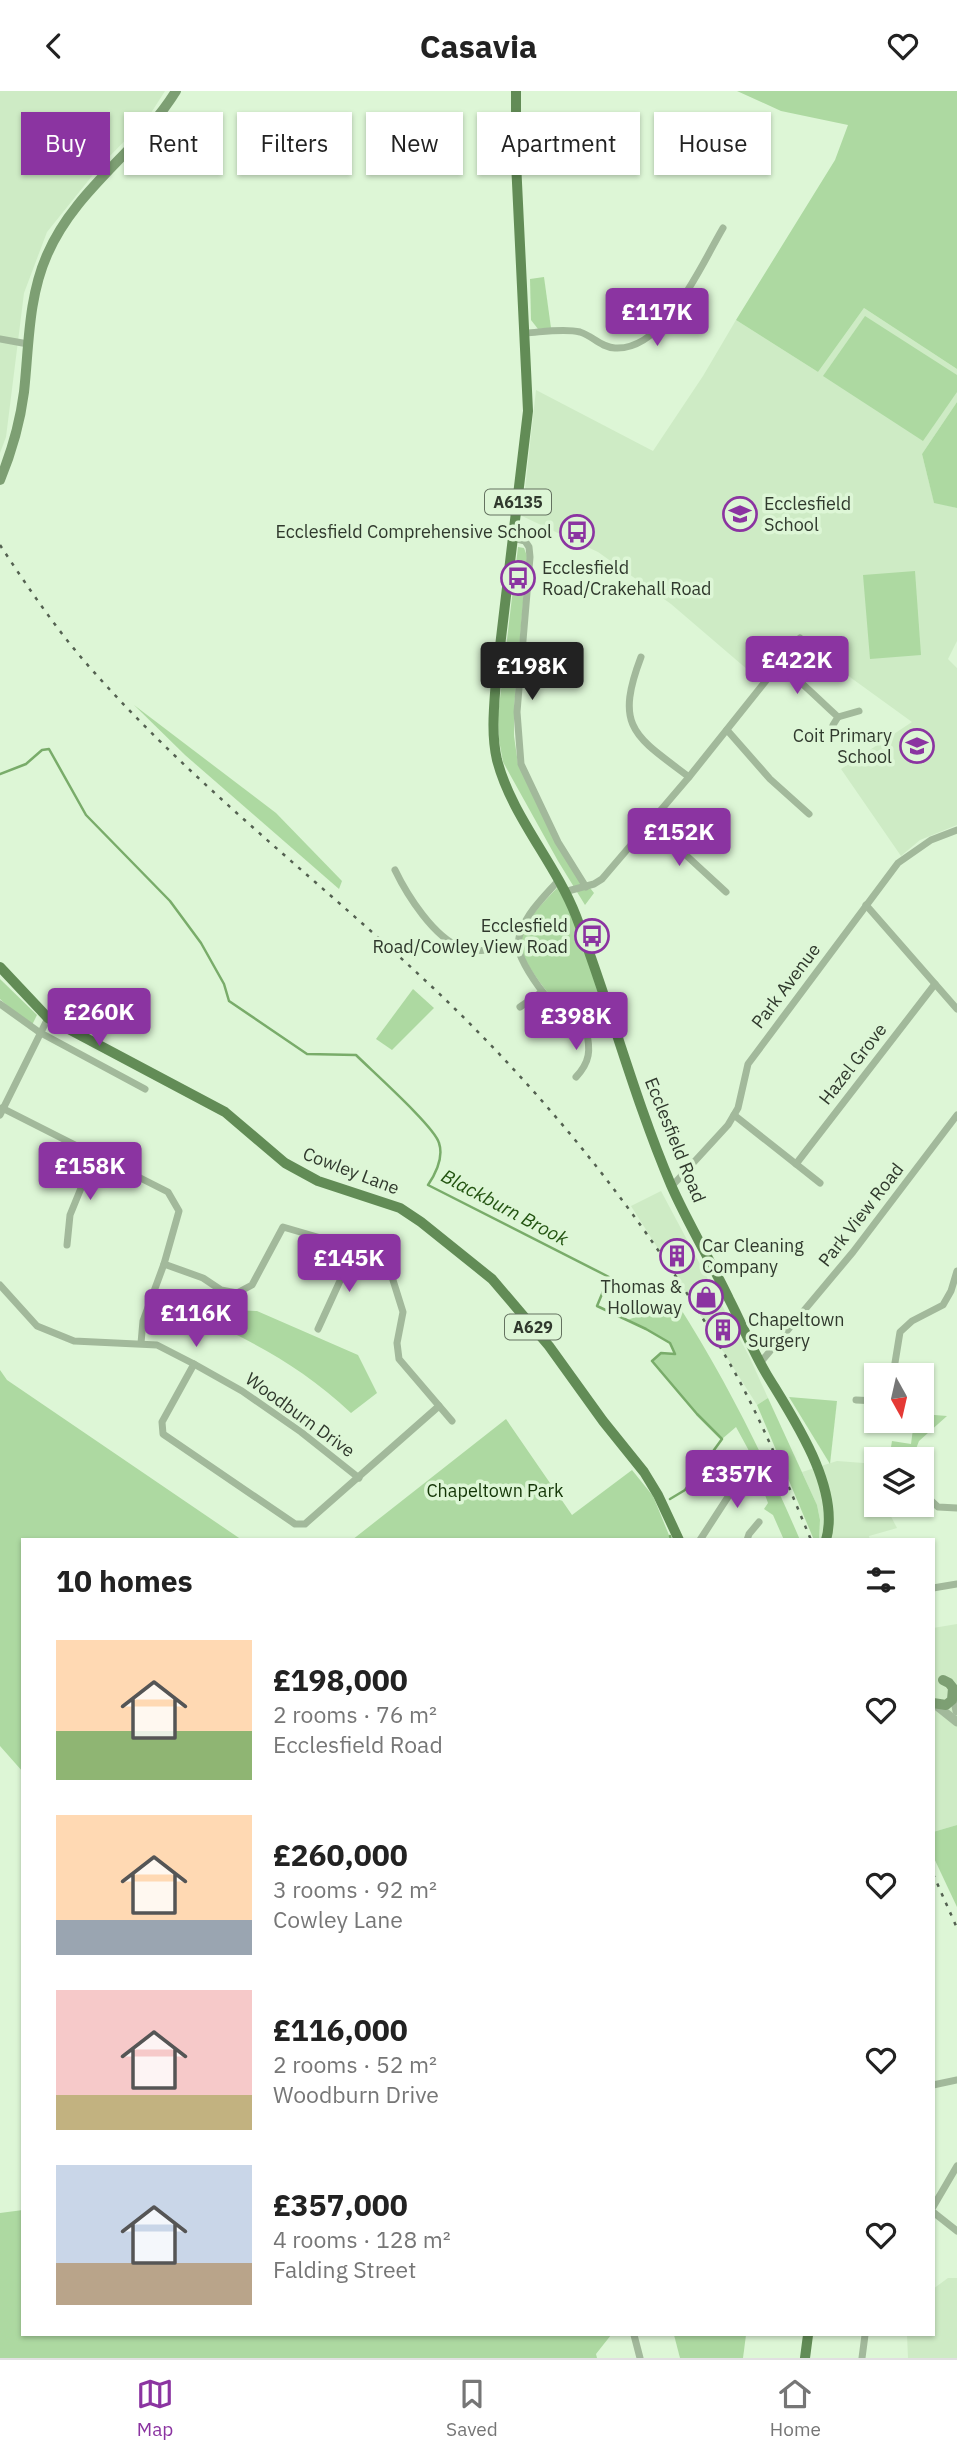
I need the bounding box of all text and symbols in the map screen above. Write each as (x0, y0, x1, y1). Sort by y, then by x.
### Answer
text: Casavia (420, 25, 537, 67)
icon: back (35, 27, 73, 65)
icon: heart (884, 27, 922, 65)
chip: Buy (21, 112, 110, 175)
chip: Rent (124, 112, 223, 175)
chip: Filters (237, 112, 352, 175)
chip: New (366, 112, 463, 175)
chip: Apartment (477, 112, 640, 175)
chip: House (654, 112, 771, 175)
pin: £117K (608, 289, 706, 348)
text: £117K (622, 296, 692, 326)
road number: A6135 (485, 489, 551, 515)
place label: Ecclesfield School (764, 492, 851, 536)
school or university icon: Ecclesfield School (721, 495, 759, 533)
bus stop icon: Ecclesfield Comprehensive School (558, 513, 596, 551)
place label: Ecclesfield Comprehensive School (276, 520, 552, 543)
place label: Ecclesfield Road/Crakehall Road (542, 556, 712, 600)
bus stop icon: Ecclesfield Road/Crakehall Road (499, 559, 537, 597)
pin: £422K (748, 637, 846, 696)
pin: £198K (483, 643, 581, 702)
text: £422K (762, 644, 832, 674)
text: £198K (497, 650, 567, 680)
place label: Coit Primary School (793, 724, 892, 768)
school or university icon: Coit Primary School (898, 727, 936, 765)
pin: £152K (630, 809, 728, 868)
text: £152K (644, 816, 714, 846)
place label: Ecclesfield Road/Cowley View Road (372, 914, 568, 958)
bus stop icon: Ecclesfield Road/Cowley View Road (573, 917, 611, 955)
street label: Park Avenue (746, 938, 825, 1033)
pin: £260K (50, 989, 148, 1048)
pin: £398K (527, 993, 625, 1052)
text: £260K (64, 996, 134, 1026)
text: £398K (541, 1000, 611, 1030)
street label: Hazel Grove (814, 1018, 892, 1109)
street label: Ecclesfield Road (640, 1074, 711, 1206)
street label: Cowley Lane (300, 1142, 403, 1200)
pin: £158K (41, 1143, 139, 1202)
text: £158K (55, 1150, 125, 1180)
street label: Park View Road (813, 1158, 908, 1271)
water label: Blackburn Brook (437, 1163, 574, 1251)
place label: Car Cleaning Company (702, 1234, 804, 1278)
pin: £145K (300, 1235, 398, 1294)
building icon: Car Cleaning Company (658, 1237, 696, 1275)
text: £145K (314, 1242, 384, 1272)
place label: Thomas & Holloway (601, 1275, 683, 1319)
shop icon: Thomas & Holloway (687, 1278, 725, 1316)
pin: £116K (147, 1289, 245, 1349)
text: £116K (161, 1297, 231, 1327)
place label: Chapeltown Surgery (748, 1308, 844, 1352)
building icon: Chapeltown Surgery (704, 1311, 742, 1349)
road number: A629 (505, 1315, 561, 1339)
north arrow (864, 1363, 934, 1433)
map controls (864, 1363, 934, 1517)
street label: Woodburn Drive (241, 1367, 360, 1462)
button: layers (864, 1447, 934, 1517)
pin: £357K (688, 1451, 786, 1510)
text: £357K (702, 1458, 772, 1488)
park label: Chapeltown Park (426, 1479, 564, 1502)
text: 10 homes (56, 1561, 193, 1600)
icon: filters (862, 1561, 900, 1599)
text: £198,000 (273, 1660, 408, 1699)
icon: home (112, 1668, 196, 1752)
icon: heart (862, 1691, 900, 1729)
text: 2 rooms · 76 m² (273, 1699, 437, 1729)
text: Ecclesfield Road (273, 1729, 443, 1759)
text: £260,000 (273, 1835, 408, 1874)
icon: home (112, 1843, 196, 1927)
icon: heart (862, 1866, 900, 1904)
text: 3 rooms · 92 m² (273, 1874, 437, 1904)
text: Cowley Lane (273, 1904, 403, 1934)
text: £116,000 (273, 2010, 408, 2049)
icon: home (112, 2018, 196, 2102)
icon: heart (862, 2041, 900, 2079)
text: 2 rooms · 52 m² (273, 2049, 437, 2079)
text: Woodburn Drive (273, 2079, 439, 2109)
text: £357,000 (273, 2185, 408, 2224)
icon: home (112, 2193, 196, 2277)
icon: heart (862, 2216, 900, 2254)
text: 4 rooms · 128 m² (273, 2224, 451, 2254)
text: Falding Street (273, 2254, 416, 2284)
tab: Map (136, 2375, 174, 2441)
tab: Saved (446, 2375, 498, 2441)
tab: Home (770, 2375, 821, 2441)

